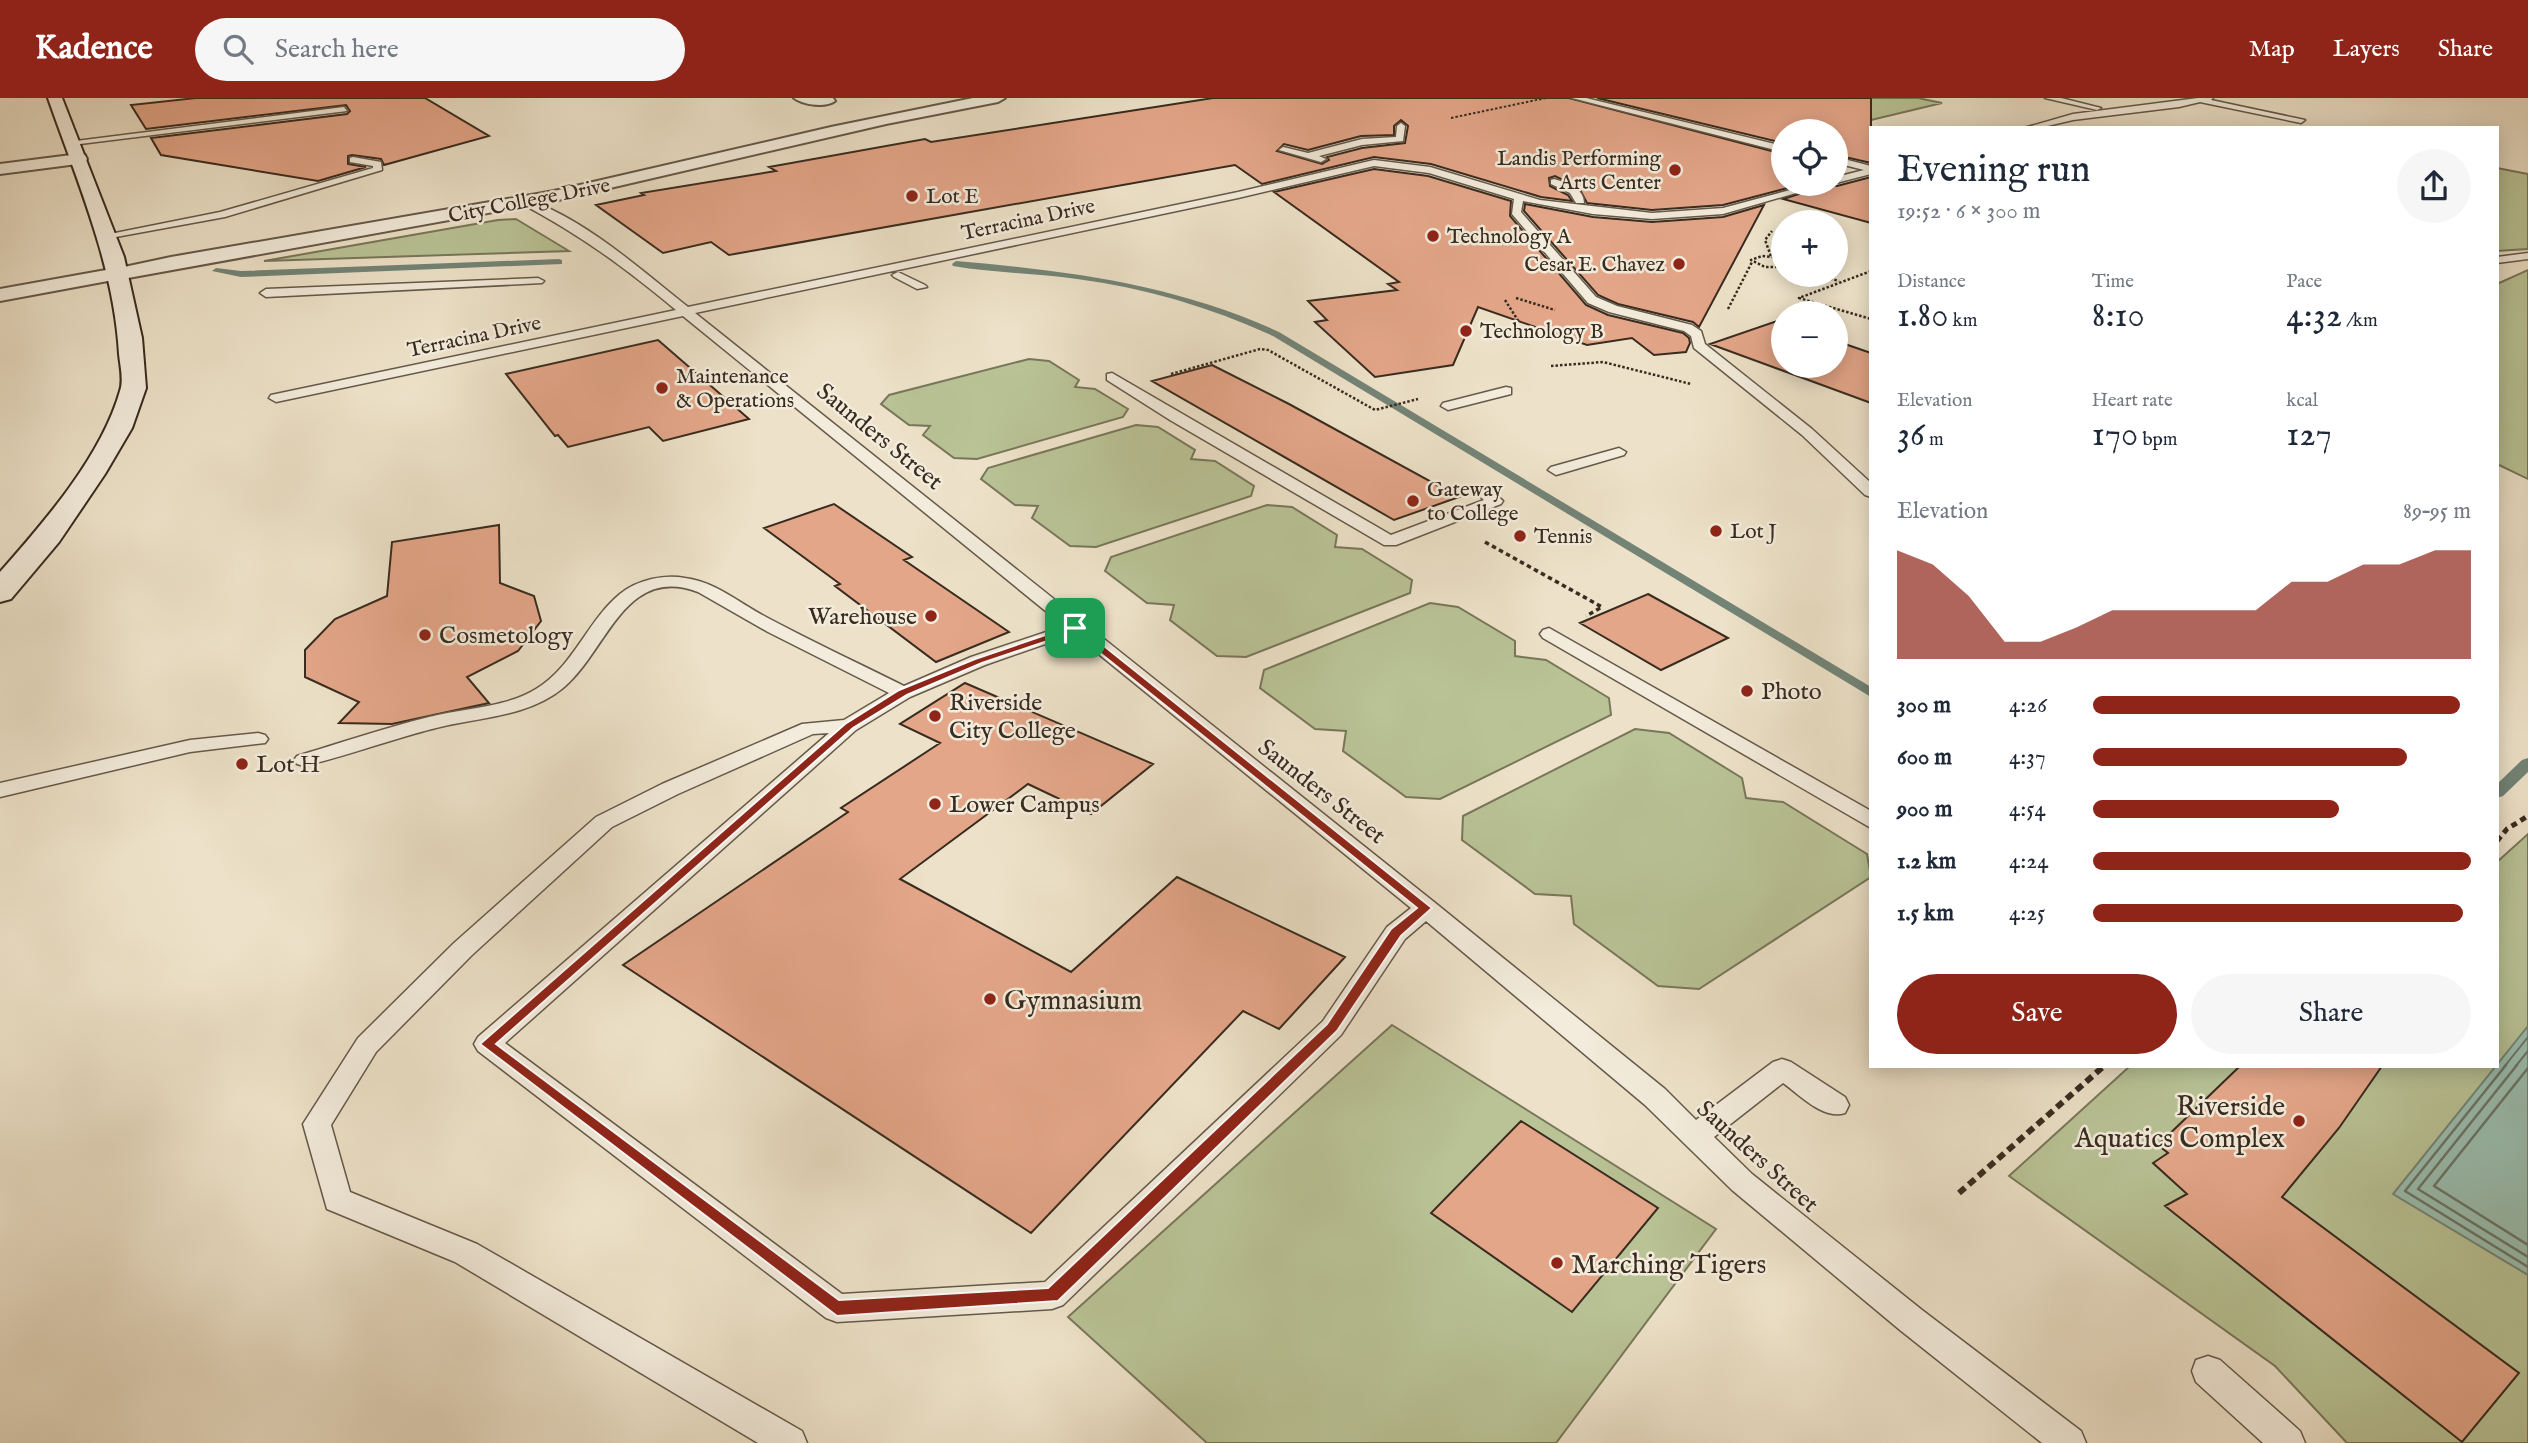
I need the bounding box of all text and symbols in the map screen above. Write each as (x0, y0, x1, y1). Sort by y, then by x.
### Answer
search box (195, 18, 685, 81)
text: Kadence (35, 28, 153, 70)
icon: search (219, 30, 257, 68)
text: Search here (275, 33, 399, 66)
text: Map (2249, 34, 2295, 65)
text: Layers (2333, 34, 2400, 65)
text: Share (2438, 34, 2493, 65)
map controls (1771, 119, 1848, 378)
button: locate (1771, 119, 1848, 196)
place label: Landis Performing Arts Center (1497, 146, 1662, 197)
text: Evening run (1897, 147, 2091, 195)
button: share (2397, 149, 2471, 223)
marker: Landis Performing Arts Center (1667, 162, 1683, 178)
street label: City College Drive (446, 172, 613, 230)
place label: Lot E (926, 184, 979, 211)
marker: Lot E (904, 188, 920, 204)
street label: Terracina Drive (959, 193, 1098, 248)
text: 19:52 · 6 × 300 m (1897, 197, 2041, 226)
button: + (1771, 210, 1848, 287)
place label: Technology A (1447, 224, 1572, 251)
marker: Technology A (1425, 228, 1441, 244)
place label: Cesar E. Chavez (1524, 252, 1665, 279)
marker: Cesar E. Chavez (1671, 256, 1687, 272)
text: Distance (1897, 270, 1966, 294)
text: Time (2092, 270, 2134, 294)
text: Pace (2286, 270, 2322, 294)
text: 1.80 (1897, 294, 1948, 339)
text: 8:10 (2092, 294, 2145, 339)
text: 4:32 (2286, 294, 2342, 339)
button: − (1771, 301, 1848, 378)
text: km (1948, 309, 1977, 333)
text: /km (2342, 309, 2378, 333)
street label: Terracina Drive (405, 310, 544, 365)
place label: Technology B (1480, 319, 1604, 346)
marker: Technology B (1458, 323, 1474, 339)
place label: Maintenance & Operations (676, 364, 794, 415)
street label: Saunders Street (810, 377, 949, 498)
marker: Maintenance & Operations (654, 380, 670, 396)
text: Elevation (1897, 389, 1972, 413)
text: Heart rate (2092, 389, 2173, 413)
text: kcal (2286, 389, 2318, 413)
text: 36 (1897, 413, 1925, 458)
text: 170 (2092, 413, 2138, 458)
text: 127 (2286, 413, 2332, 458)
text: m (1925, 428, 1944, 452)
text: bpm (2138, 428, 2178, 452)
place label: Gateway to College (1427, 477, 1519, 528)
marker: Gateway to College (1405, 493, 1421, 509)
text: Elevation (1897, 497, 1988, 526)
text: 89–95 m (2403, 497, 2471, 526)
place label: Lot J (1730, 519, 1777, 546)
marker: Lot J (1708, 523, 1724, 539)
place label: Tennis (1534, 524, 1593, 551)
marker: Tennis (1512, 528, 1528, 544)
pin (1045, 598, 1105, 658)
place label: Warehouse (808, 602, 917, 633)
marker: Warehouse (923, 608, 939, 624)
icon: arrive (1056, 609, 1094, 647)
place label: Cosmetology (439, 621, 573, 652)
marker: Cosmetology (417, 627, 433, 643)
place label: Photo (1761, 677, 1822, 708)
marker: Photo (1739, 683, 1755, 699)
place label: Riverside City College (949, 688, 1076, 747)
text: 300 m (1897, 691, 1951, 720)
text: 4:26 (2009, 691, 2047, 720)
marker: Riverside City College (927, 708, 943, 724)
street label: Saunders Street (1251, 733, 1391, 852)
text: 600 m (1897, 743, 1952, 772)
text: 4:37 (2009, 743, 2046, 772)
place label: Lot H (256, 750, 320, 781)
marker: Lot H (234, 756, 250, 772)
place label: Lower Campus (949, 790, 1100, 821)
text: 900 m (1897, 795, 1952, 824)
text: 4:54 (2009, 795, 2046, 824)
marker: Lower Campus (927, 796, 943, 812)
text: 1.2 km (1897, 847, 1956, 876)
text: 4:24 (2009, 847, 2048, 876)
text: 1.5 km (1897, 899, 1954, 928)
text: 4:25 (2009, 899, 2045, 928)
button: Save (1897, 974, 2177, 1054)
button: Share (2191, 974, 2471, 1054)
place label: Gymnasium (1004, 984, 1142, 1019)
marker: Gymnasium (982, 991, 998, 1007)
place label: Riverside Aquatics Complex (2074, 1090, 2285, 1157)
street label: Saunders Street (1689, 1094, 1825, 1220)
marker: Riverside Aquatics Complex (2291, 1113, 2307, 1129)
place label: Marching Tigers (1571, 1248, 1766, 1283)
marker: Marching Tigers (1549, 1255, 1565, 1271)

